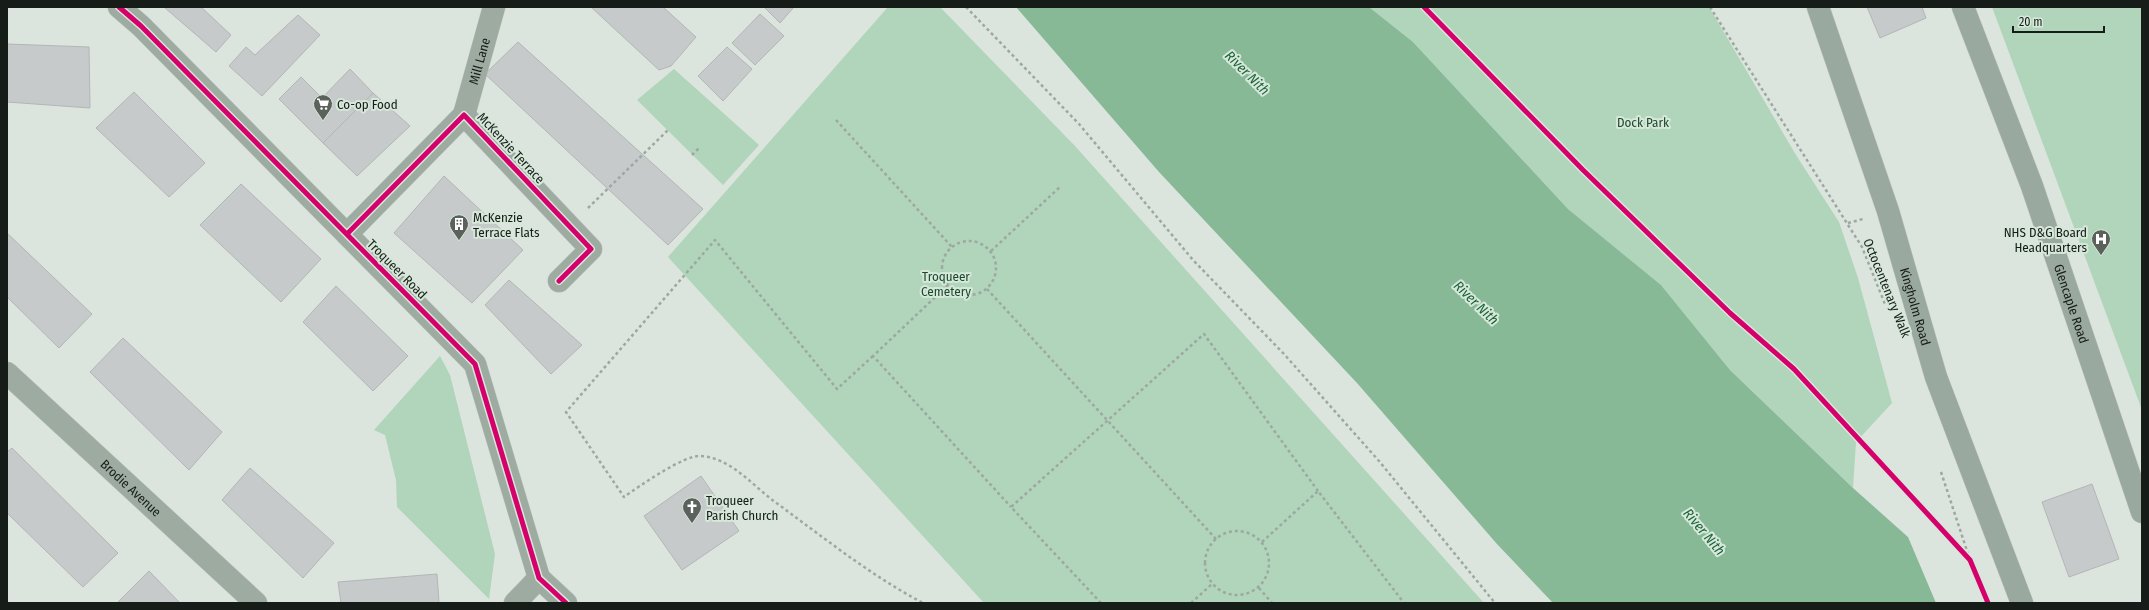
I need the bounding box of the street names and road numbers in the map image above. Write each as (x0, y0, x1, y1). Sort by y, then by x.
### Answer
street label: Mill Lane (465, 36, 493, 86)
street label: McKenzie Terrace (474, 110, 548, 186)
street label: Troqueer Road (364, 236, 430, 302)
street label: Octocentenary Walk (1860, 236, 1914, 341)
street label: Glencaple Road (2051, 262, 2092, 345)
street label: Kingholm Road (1897, 266, 1934, 347)
street label: Brodie Avenue (98, 456, 165, 519)

